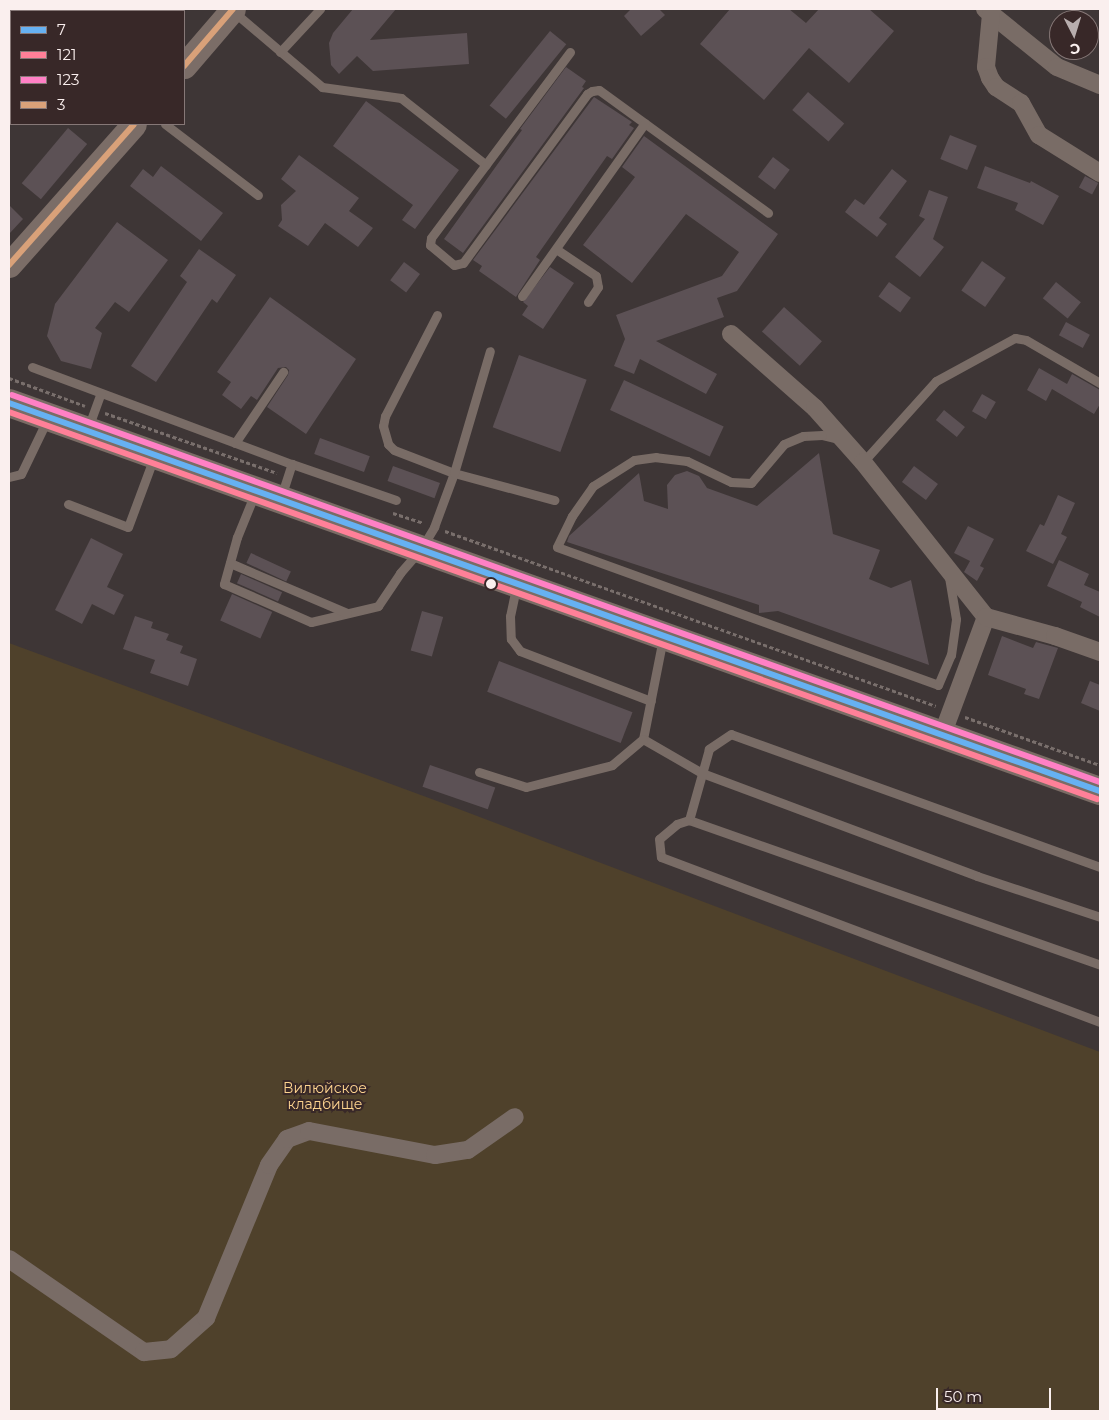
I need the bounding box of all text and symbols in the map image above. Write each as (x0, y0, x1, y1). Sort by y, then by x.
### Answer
legend (10, 10, 185, 125)
north arrow (1049, 10, 1099, 60)
text: 7 (57, 20, 66, 39)
text: С (1069, 40, 1081, 58)
text: 121 (57, 45, 76, 64)
text: 123 (57, 70, 79, 89)
text: 3 (57, 95, 65, 114)
unlabelled marker (486, 579, 496, 589)
park label: Вилюйское кладбище (283, 1080, 367, 1112)
scale bar (939, 1378, 1054, 1410)
text: 50 m (944, 1387, 982, 1406)

